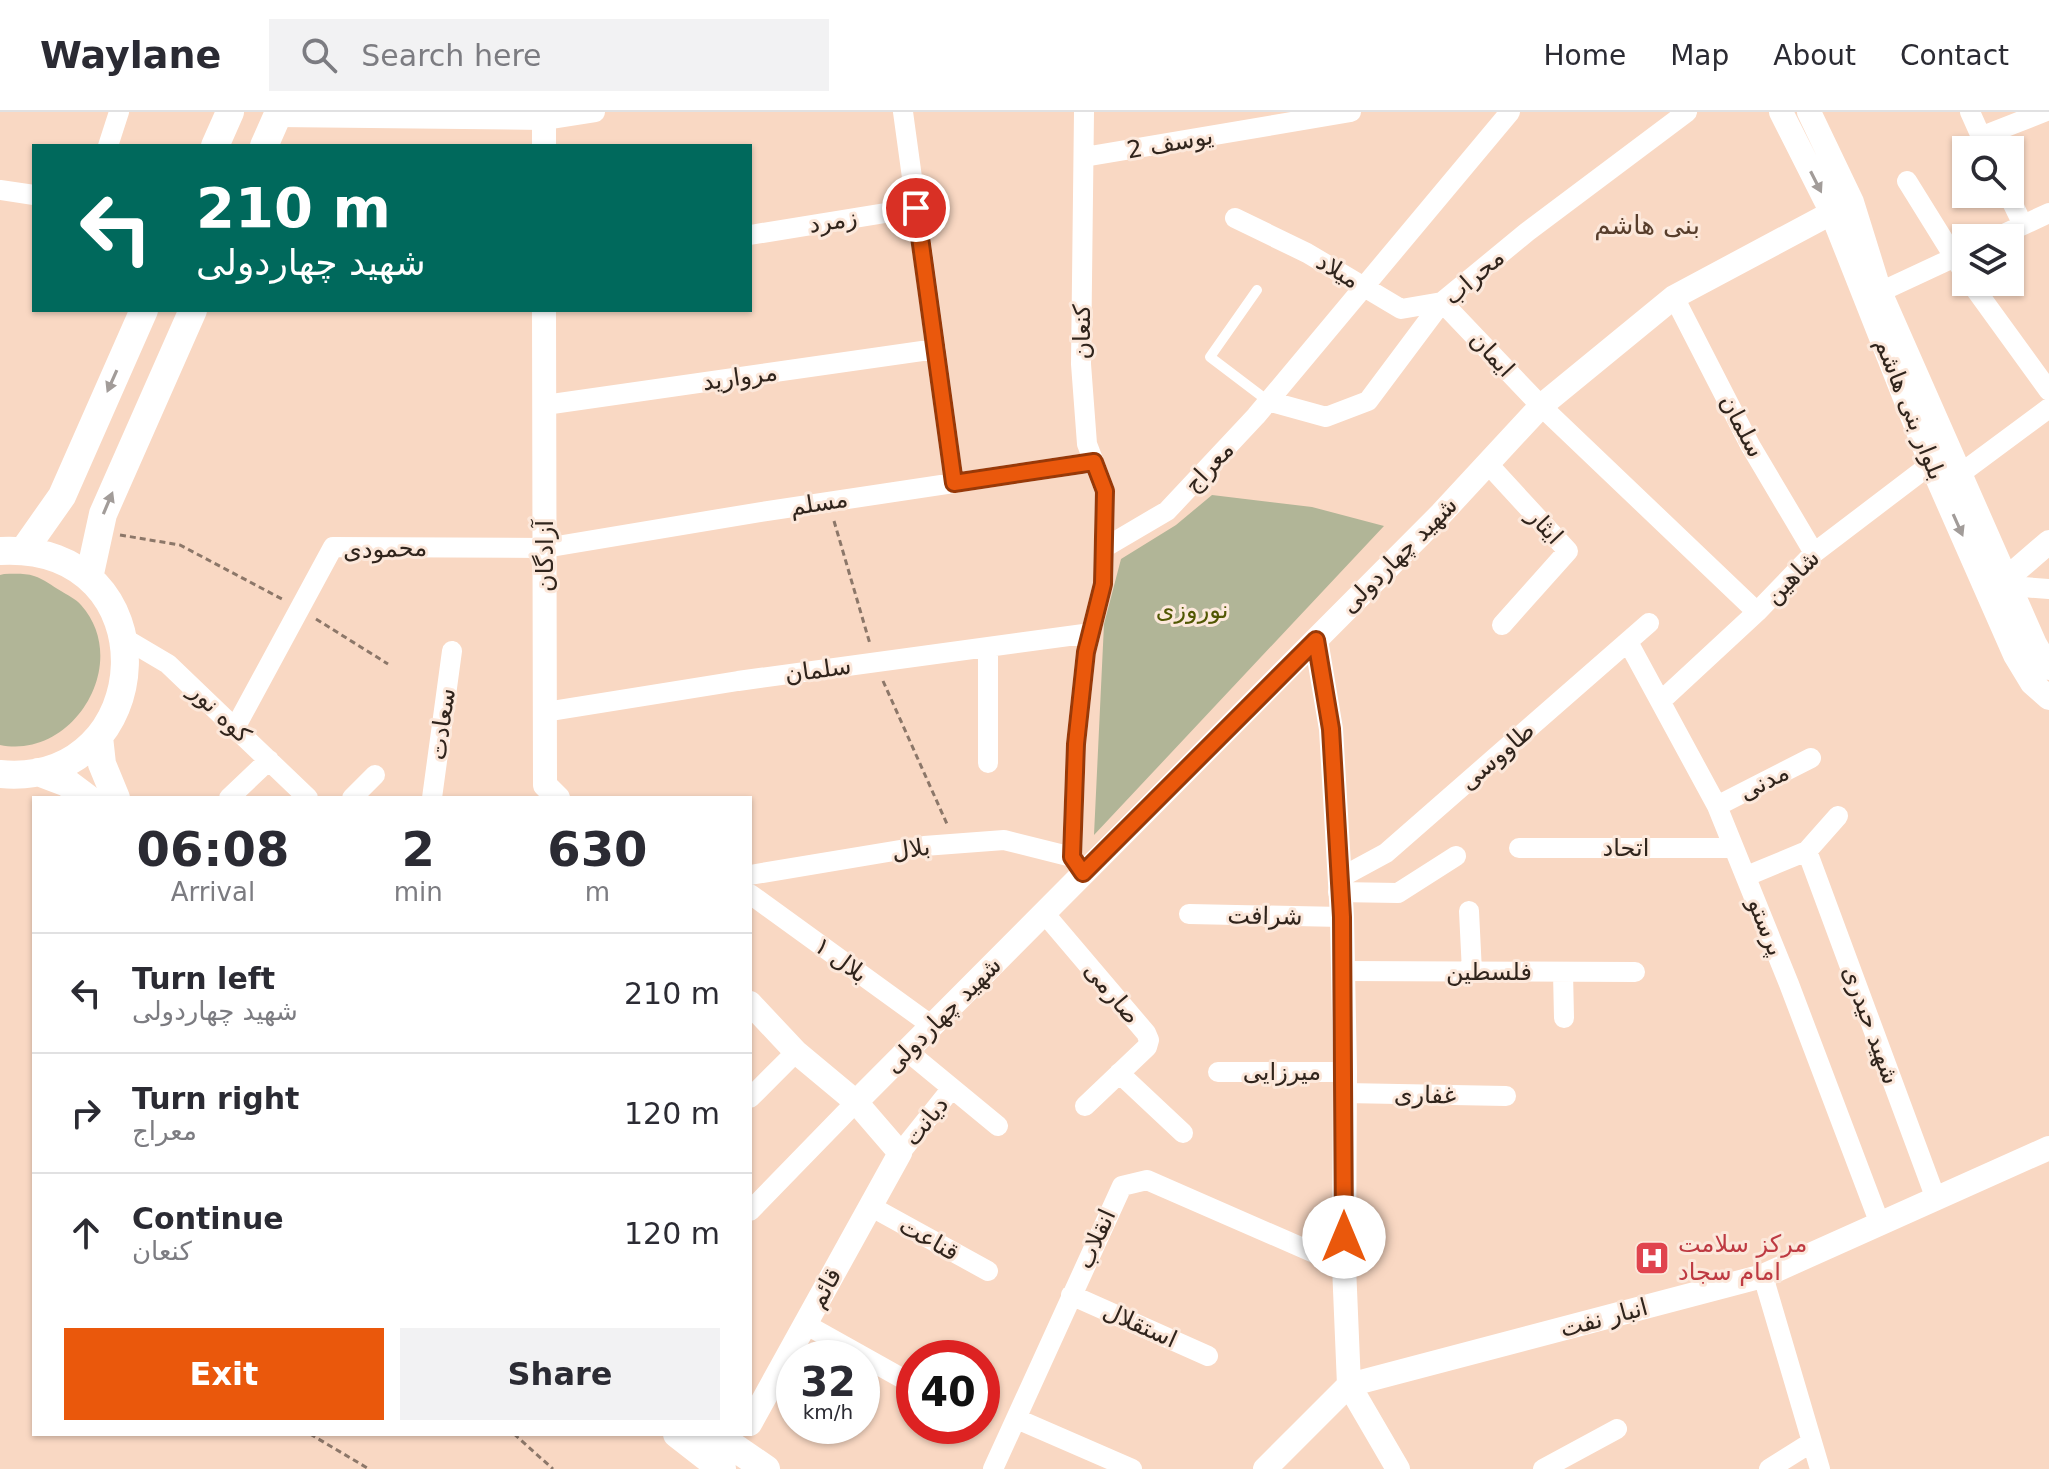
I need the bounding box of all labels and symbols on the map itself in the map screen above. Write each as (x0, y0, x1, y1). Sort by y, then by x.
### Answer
street label: یوسف 2 (1125, 122, 1215, 164)
one-way arrow (1810, 170, 1823, 193)
pin (882, 174, 950, 242)
street label: زمرد (807, 203, 859, 239)
district label: بنی هاشم (1594, 210, 1700, 241)
street label: محراب (1438, 243, 1510, 311)
street label: میلاد (1311, 247, 1365, 295)
street label: کنعان (1068, 304, 1096, 360)
street label: ایمان (1464, 325, 1520, 383)
street label: بلوار بنی هاشم (1869, 334, 1951, 484)
street label: مروارید (701, 358, 779, 396)
one-way arrow (106, 370, 119, 393)
street label: سلمان (1714, 390, 1770, 462)
street label: معراج (1178, 436, 1240, 498)
street label: مسلم (788, 485, 850, 521)
one-way arrow (102, 491, 115, 514)
street label: شهید چهاردولی (1335, 491, 1463, 619)
street label: ایثار (1521, 501, 1569, 550)
one-way arrow (1951, 514, 1965, 537)
street label: آزادگان (530, 519, 559, 592)
street label: محمودی (342, 534, 428, 564)
street label: شاهین (1759, 544, 1825, 610)
park label: نوروزی (1156, 596, 1228, 624)
street label: سلمان (783, 651, 853, 689)
street label: کوه نور (183, 676, 257, 749)
street label: سعادت (423, 686, 461, 762)
street label: طاووسی (1454, 716, 1540, 796)
street label: مدنی (1734, 758, 1794, 806)
street label: بلال (890, 832, 932, 866)
street label: اتحاد (1603, 834, 1649, 862)
street label: پرستو (1741, 893, 1790, 960)
street label: شرافت (1227, 901, 1303, 931)
street label: بلال ۱ (809, 931, 873, 989)
street label: شهید چهاردولی (879, 951, 1007, 1079)
street label: صارمی (1078, 956, 1146, 1030)
street label: فلسطین (1446, 958, 1532, 986)
street label: شهید حیدری (1837, 962, 1905, 1088)
street label: میرزایی (1243, 1058, 1321, 1086)
street label: غفاری (1394, 1080, 1456, 1110)
street label: دیانت (898, 1091, 954, 1151)
position arrow (1302, 1195, 1386, 1279)
street label: انقلاب (1071, 1205, 1121, 1273)
street label: قناعت (894, 1211, 964, 1267)
place label: مرکز سلامت امام سجاد (1678, 1230, 1807, 1286)
hospital icon: مرکز سلامت امام سجاد (1633, 1239, 1671, 1277)
street label: قائم (803, 1263, 847, 1313)
street label: انبار نفت (1557, 1293, 1651, 1343)
street label: استقلال (1099, 1296, 1181, 1354)
speed limit sign: 40 (896, 1340, 1000, 1444)

